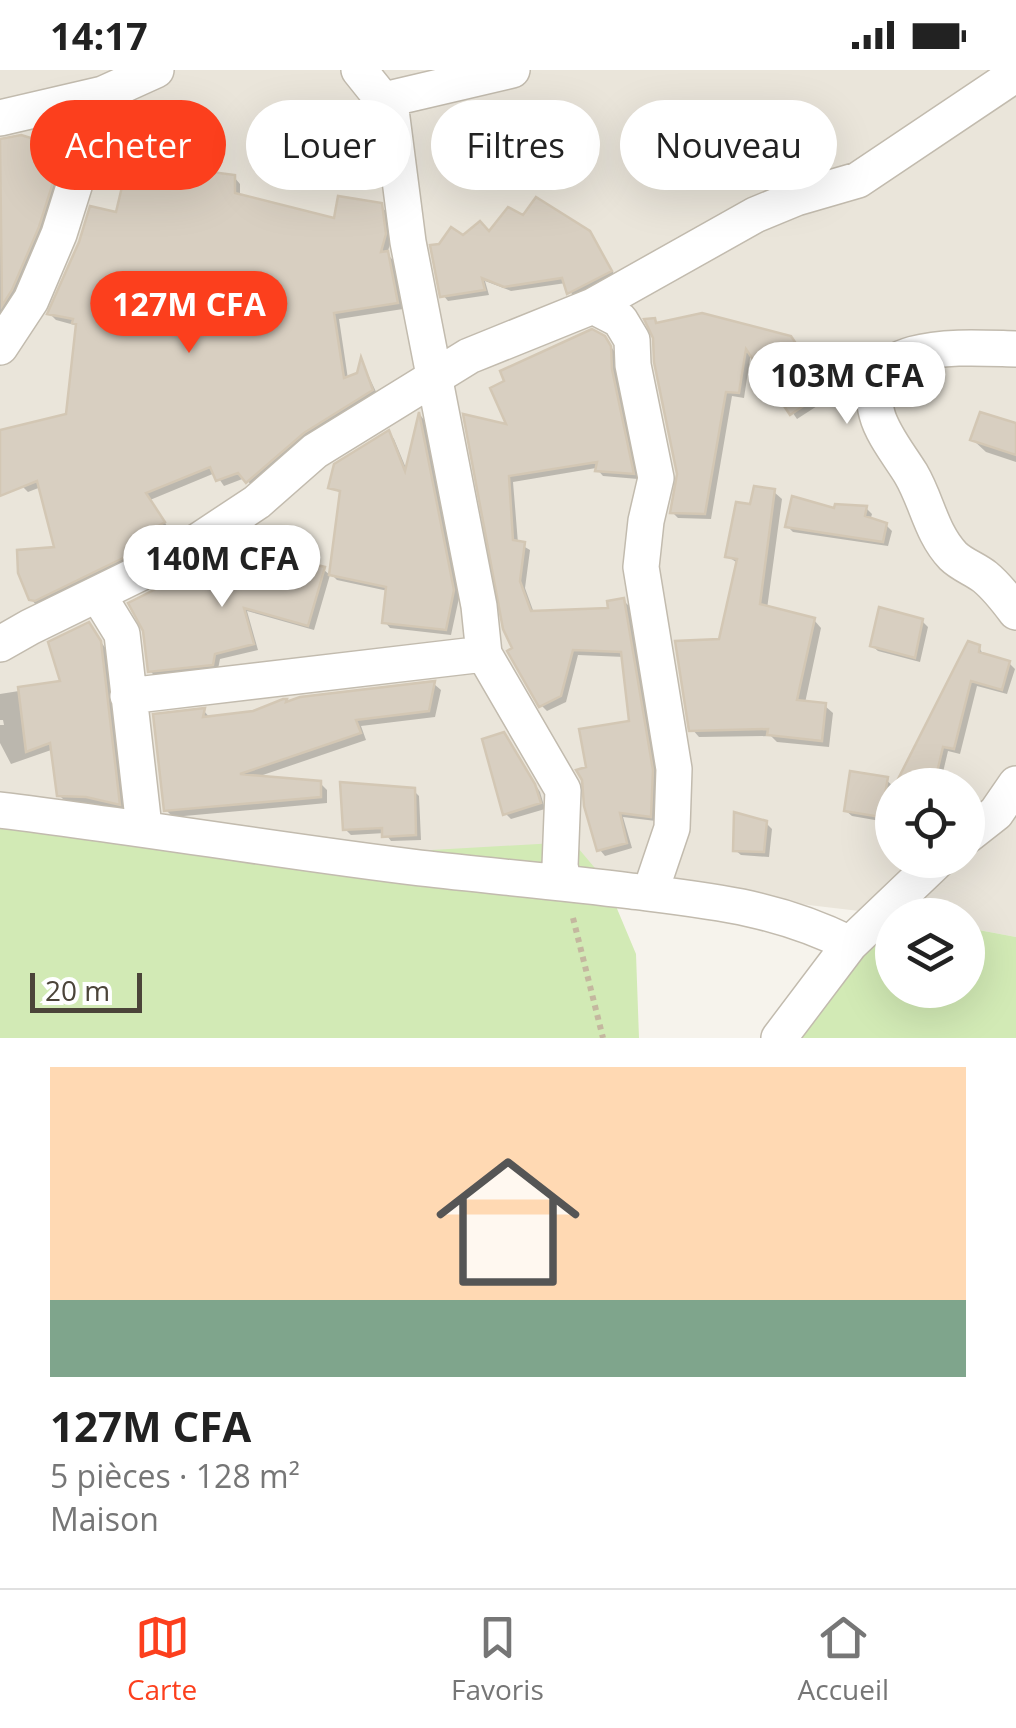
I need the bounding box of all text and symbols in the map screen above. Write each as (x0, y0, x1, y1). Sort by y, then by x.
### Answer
text: 14:17 (50, 9, 148, 61)
chip: Acheter (30, 100, 226, 190)
chip: Louer (246, 100, 411, 190)
chip: Filtres (431, 100, 600, 190)
chip: Nouveau (620, 100, 837, 190)
pin: 127M CFA (86, 271, 292, 356)
text: 127M CFA (112, 282, 266, 325)
pin: 103M CFA (744, 342, 950, 427)
text: 103M CFA (770, 353, 924, 396)
pin: 140M CFA (119, 525, 325, 610)
text: 140M CFA (145, 536, 299, 579)
map controls (875, 768, 985, 1008)
button: locate (875, 768, 985, 878)
button: layers (875, 898, 985, 1008)
scale bar (30, 968, 142, 1013)
text: 20 m (45, 971, 110, 1009)
icon: home (418, 1132, 598, 1312)
text: 127M CFA (50, 1397, 251, 1454)
text: 5 pièces · 128 m² (50, 1454, 300, 1497)
text: Maison (50, 1497, 159, 1540)
tab: Carte (127, 1610, 197, 1708)
tab: Favoris (451, 1610, 544, 1708)
tab: Accueil (798, 1610, 889, 1708)

